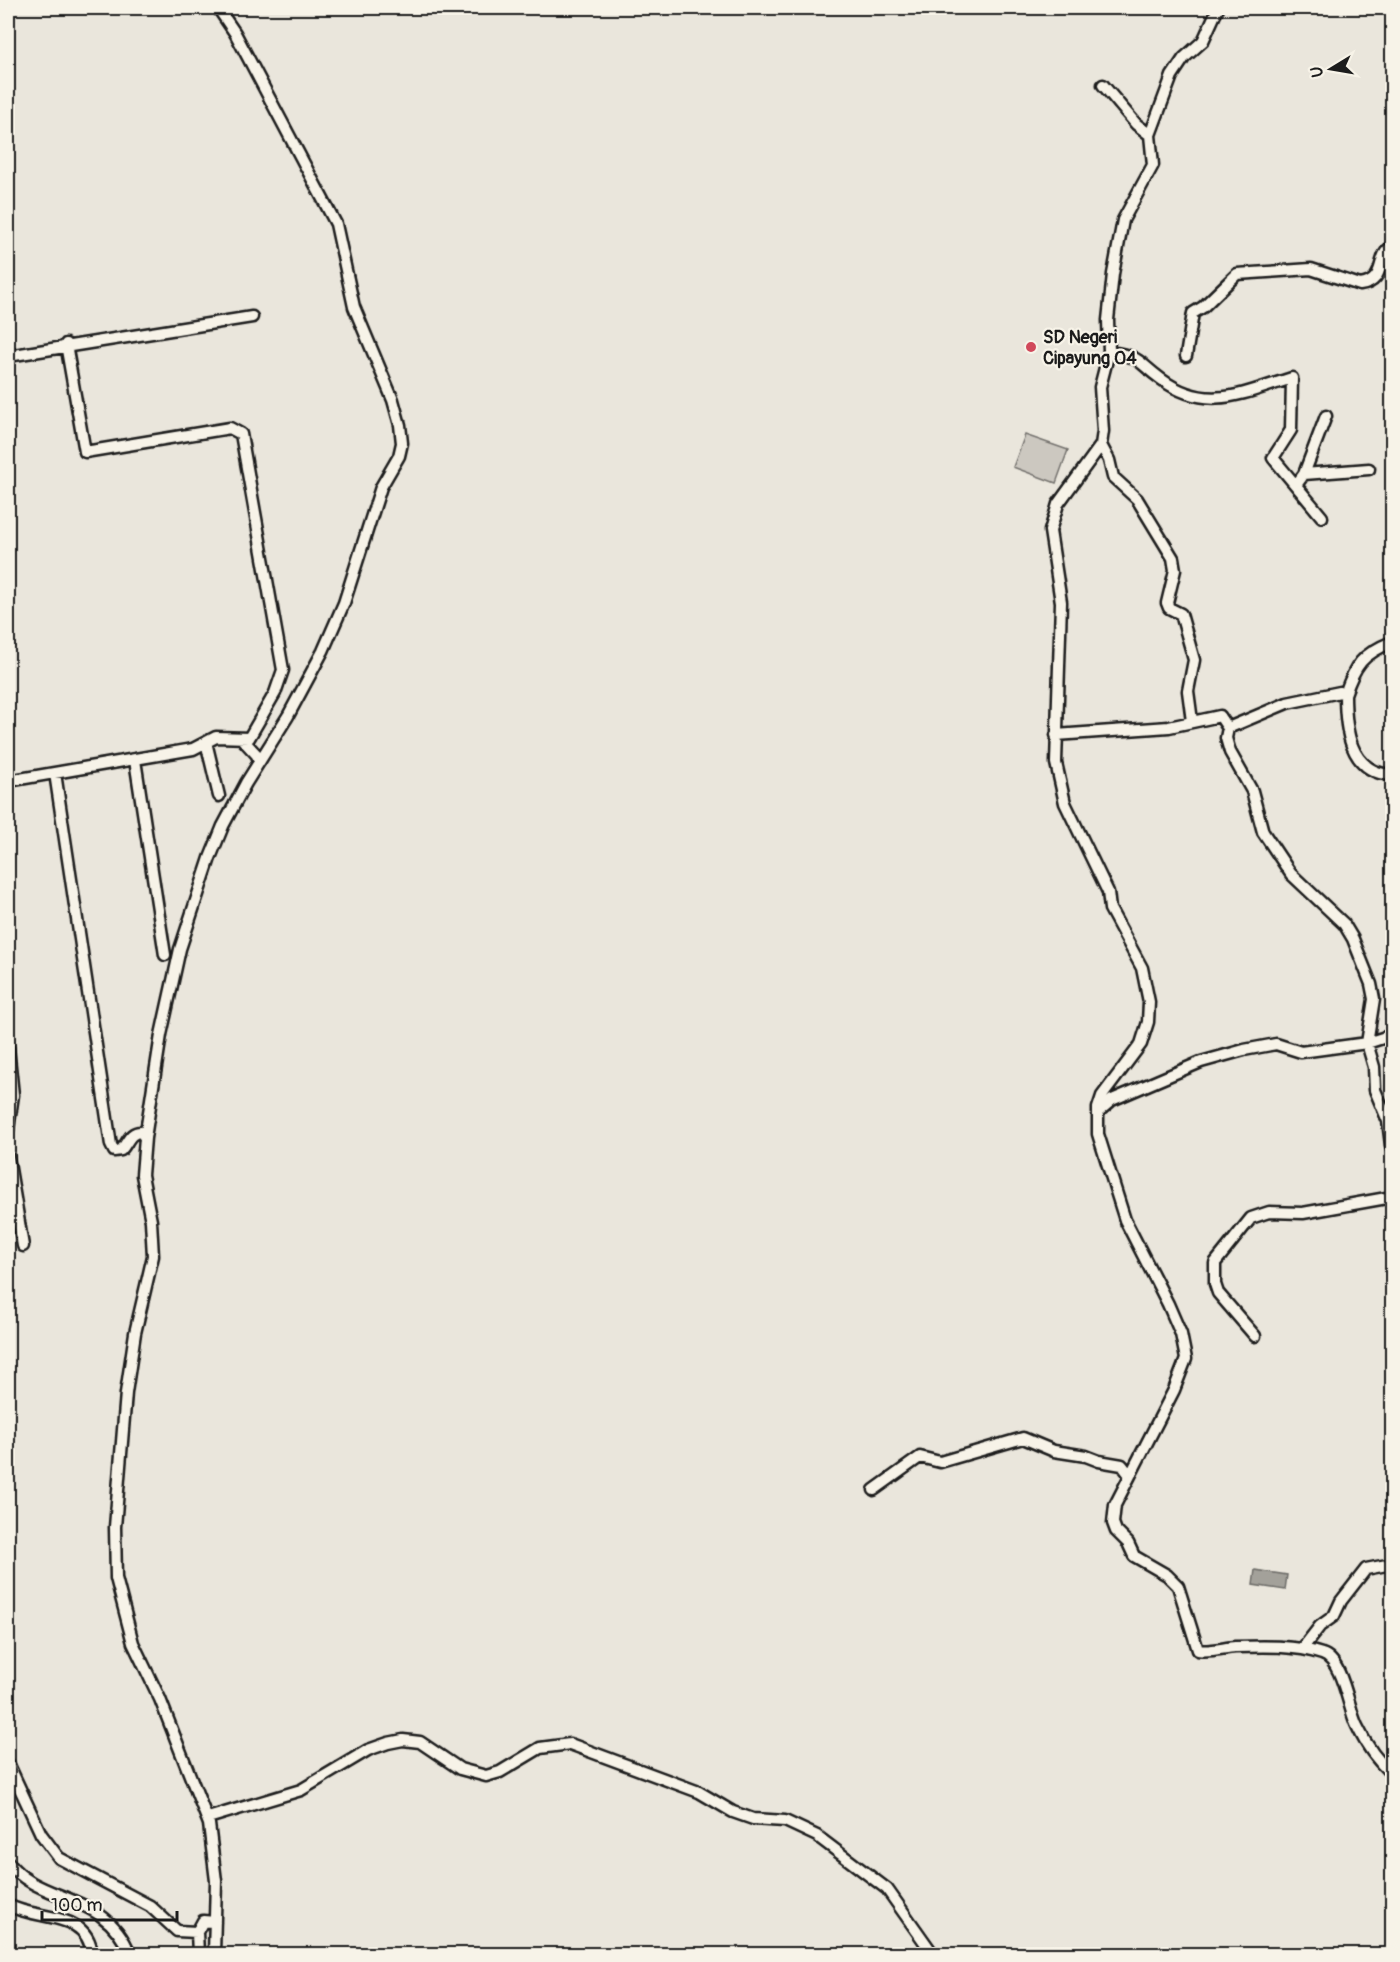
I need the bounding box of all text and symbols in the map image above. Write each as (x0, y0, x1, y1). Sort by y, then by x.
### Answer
north arrow (1301, 39, 1361, 99)
text: U (1306, 64, 1328, 79)
place label: SD Negeri Cipayung 04 (1043, 326, 1137, 370)
marker: SD Negeri Cipayung 04 (1024, 340, 1038, 354)
scale bar (42, 1884, 177, 1922)
text: 100 m (51, 1894, 103, 1917)

